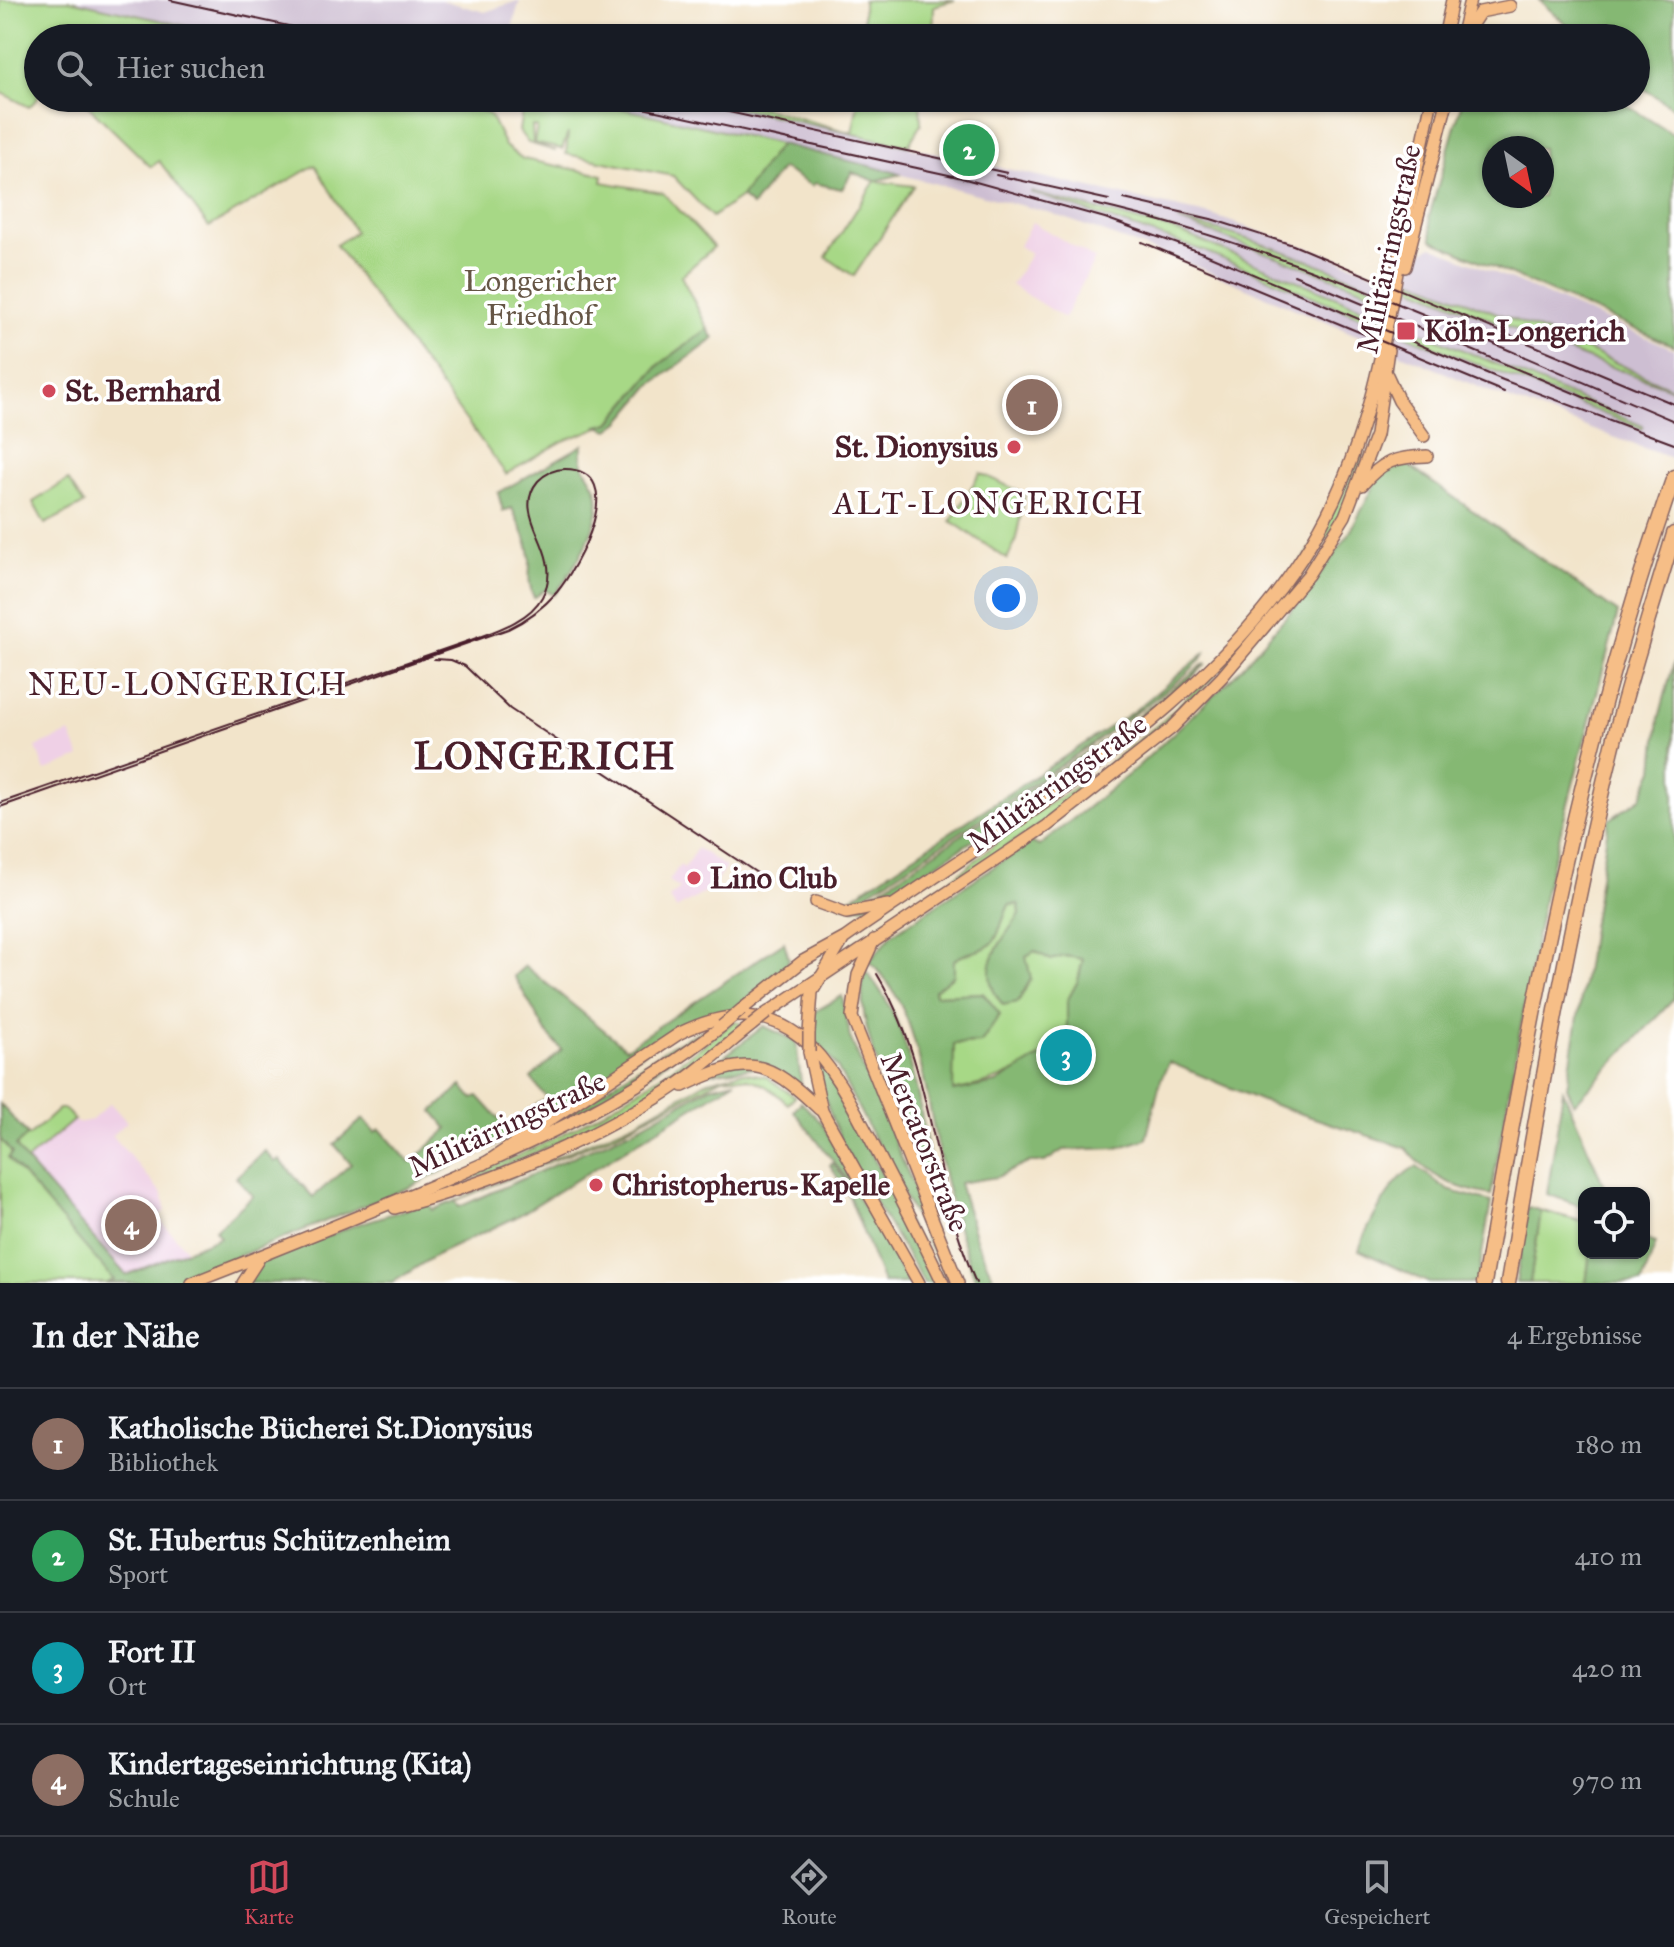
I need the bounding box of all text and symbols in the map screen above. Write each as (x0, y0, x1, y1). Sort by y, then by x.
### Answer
search box (24, 24, 1650, 112)
icon: search (52, 46, 96, 90)
text: Hier suchen (116, 50, 265, 86)
pin: 2 (943, 120, 995, 180)
north arrow (1482, 136, 1554, 208)
street label: Militärringstraße (1349, 141, 1429, 357)
park label: Longericher Friedhof (464, 263, 617, 333)
place label: Köln-Longerich (1424, 313, 1626, 349)
marker: Köln-Longerich (1395, 320, 1417, 342)
place label: St. Bernhard (65, 373, 222, 409)
pin: 1 (1006, 375, 1058, 435)
marker: St. Bernhard (40, 382, 58, 400)
place label: St. Dionysius (835, 429, 998, 465)
marker: St. Dionysius (1005, 438, 1023, 456)
district label: ALT-LONGERICH (831, 484, 1145, 523)
your location (986, 578, 1026, 618)
district label: NEU-LONGERICH (28, 665, 348, 704)
street label: Militärringstraße (960, 706, 1154, 860)
district label: LONGERICH (414, 733, 676, 779)
place label: Lino Club (710, 860, 838, 896)
marker: Lino Club (685, 869, 703, 887)
pin: 3 (1040, 1025, 1092, 1085)
street label: Mercatorstraße (873, 1047, 977, 1237)
street label: Militärringstraße (403, 1063, 611, 1185)
place label: Christopherus-Kapelle (612, 1167, 891, 1203)
marker: Christopherus-Kapelle (587, 1176, 605, 1194)
map controls (1578, 1187, 1650, 1259)
button: locate (1578, 1187, 1650, 1259)
pin: 4 (105, 1195, 157, 1255)
text: In der Nähe (32, 1315, 199, 1356)
text: 4 Ergebnisse (1507, 1319, 1642, 1351)
text: Katholische Bücherei St.Dionysius (108, 1410, 533, 1446)
text: 1 (53, 1428, 63, 1460)
text: 180 m (1575, 1428, 1642, 1460)
text: Bibliothek (108, 1446, 218, 1478)
text: St. Hubertus Schützenheim (108, 1522, 451, 1558)
text: 2 (52, 1540, 64, 1572)
text: 410 m (1575, 1540, 1642, 1572)
text: Sport (108, 1558, 168, 1590)
text: Fort II (108, 1634, 196, 1670)
text: 3 (53, 1652, 63, 1684)
text: 420 m (1572, 1652, 1642, 1684)
text: Ort (108, 1670, 147, 1702)
text: Kindertageseinrichtung (Kita) (108, 1746, 472, 1782)
text: 4 (51, 1764, 65, 1796)
text: 970 m (1572, 1764, 1642, 1796)
text: Schule (108, 1782, 180, 1814)
tab: Karte (244, 1855, 294, 1930)
tab: Route (781, 1855, 837, 1930)
tab: Gespeichert (1324, 1855, 1430, 1930)

